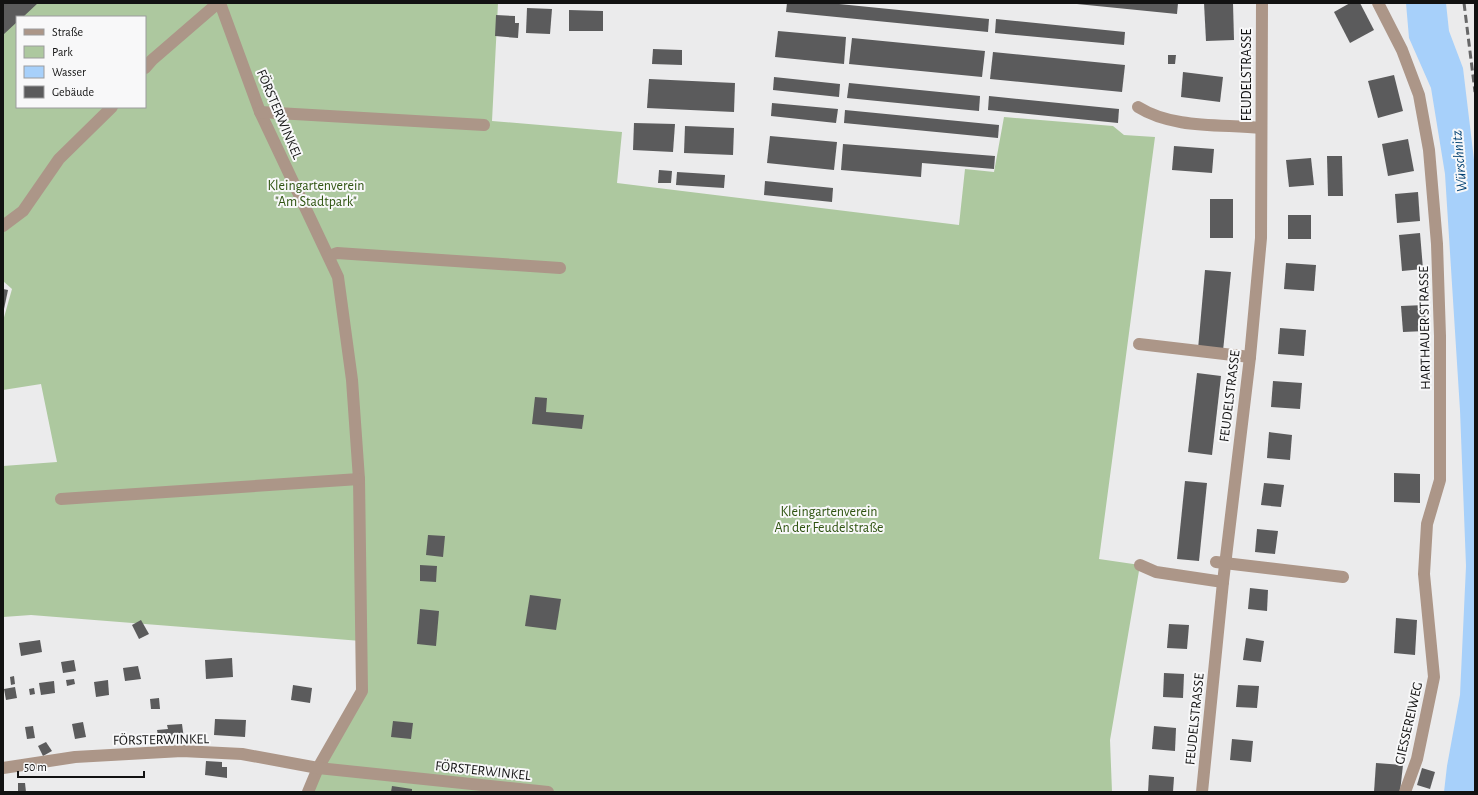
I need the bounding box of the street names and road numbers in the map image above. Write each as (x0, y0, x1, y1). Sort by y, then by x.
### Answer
street label: FEUDELSTRASSE (1240, 29, 1254, 121)
street label: FÖRSTERWINKEL (254, 66, 307, 162)
street label: HARTHAUER STRASSE (1417, 266, 1433, 390)
street label: FEUDELSTRASSE (1217, 349, 1243, 443)
street label: FEUDELSTRASSE (1183, 672, 1207, 766)
street label: GIESSEREIWEG (1393, 681, 1425, 766)
street label: FÖRSTERWINKEL (113, 729, 209, 748)
street label: FÖRSTERWINKEL (434, 756, 532, 783)

